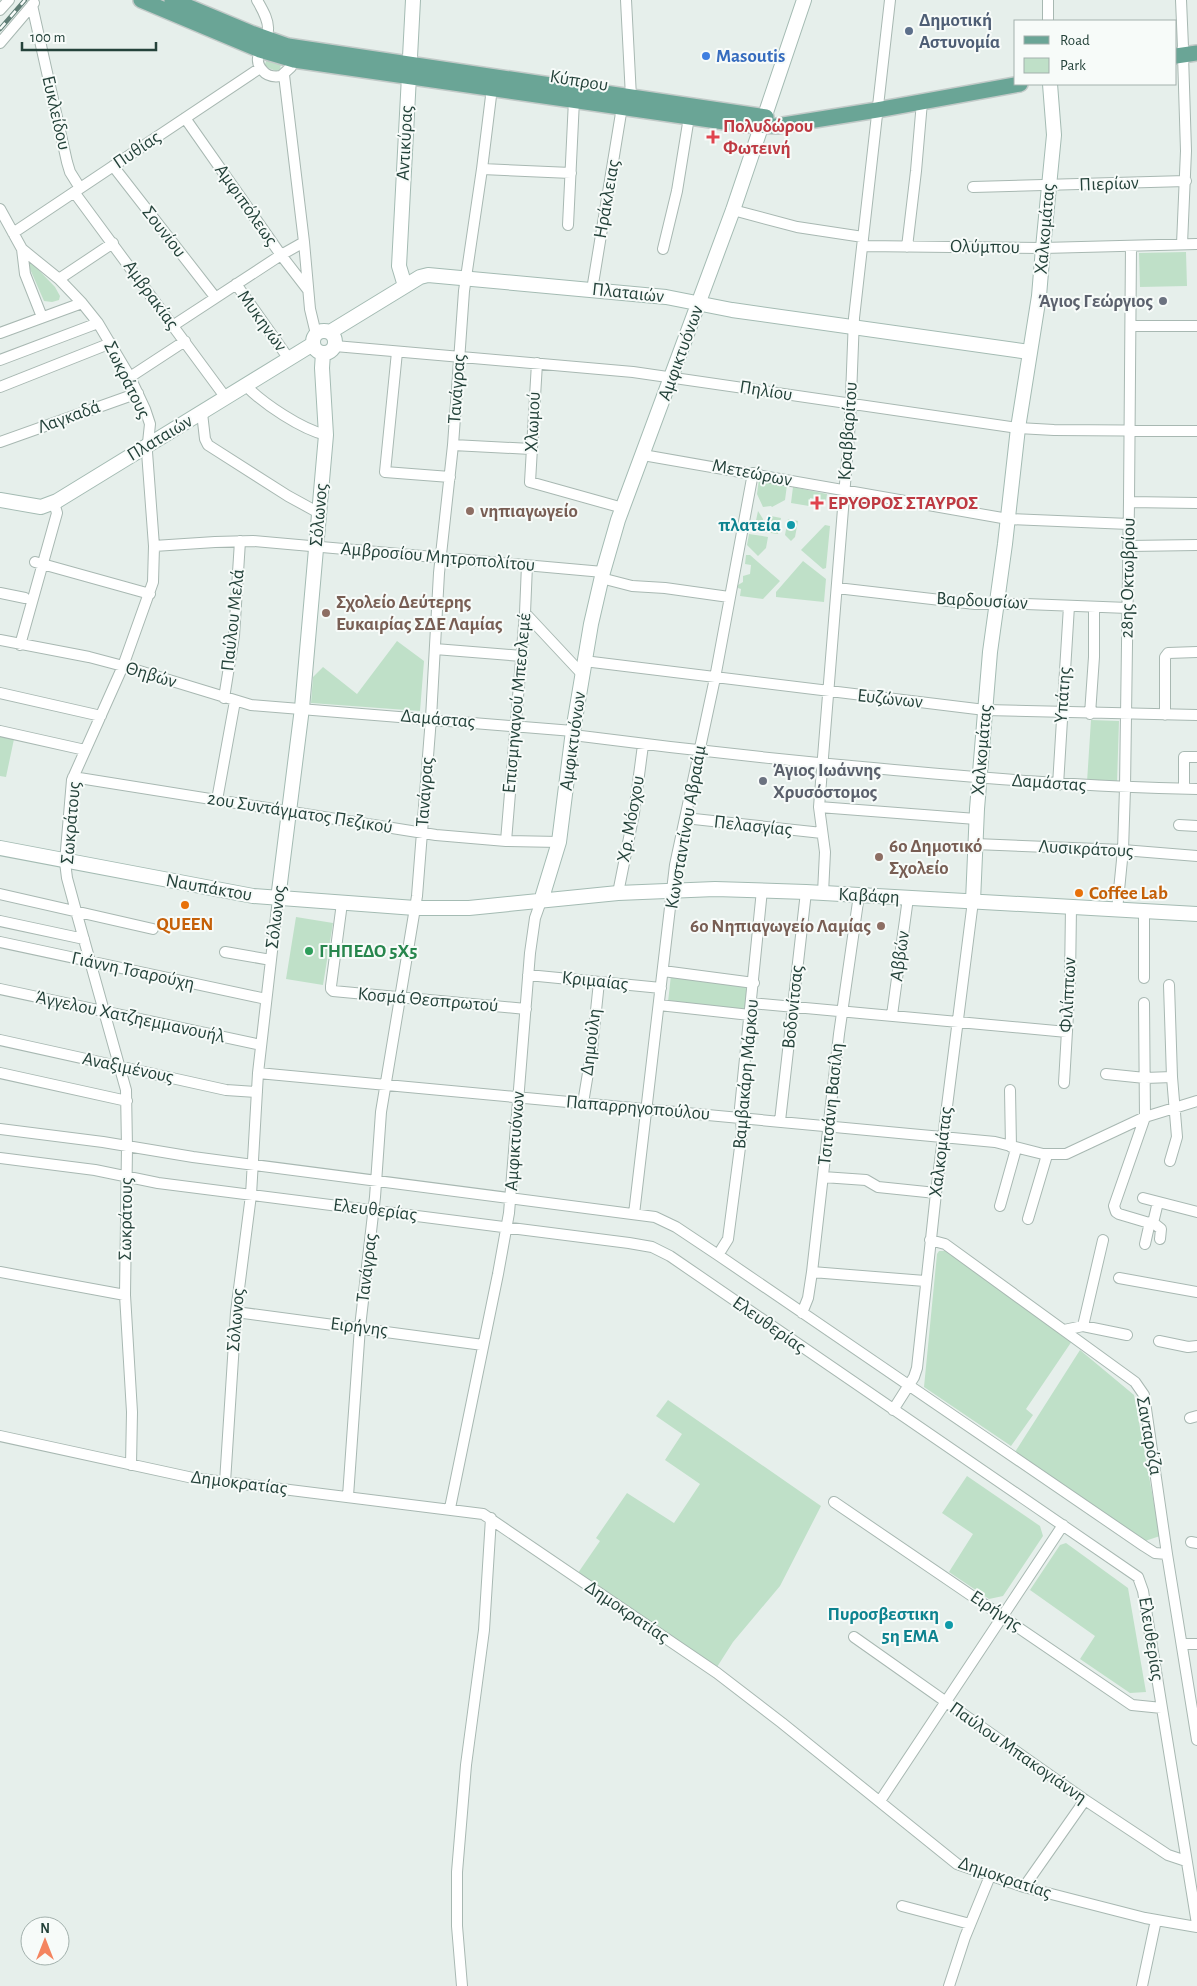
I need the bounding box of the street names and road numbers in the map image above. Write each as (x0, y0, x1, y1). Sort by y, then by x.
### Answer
street label: Κύπρου (548, 67, 610, 95)
street label: Ευκλείδου (38, 74, 74, 152)
street label: Αντικύρας (394, 105, 416, 181)
street label: Πυθίας (110, 127, 164, 173)
street label: Ηράκλειας (591, 158, 623, 240)
street label: Αμφιπόλεως (211, 161, 281, 249)
street label: Πιερίων (1079, 173, 1139, 195)
street label: Χαλκομάτας (1032, 183, 1058, 275)
street label: Σουνίου (138, 203, 190, 261)
street label: Ολύμπου (950, 237, 1020, 257)
street label: Αμβρακίας (120, 257, 182, 333)
street label: Πλαταιών (591, 280, 665, 306)
street label: Μυκηνών (234, 287, 290, 355)
street label: Αμφικτυόνων (655, 303, 707, 403)
street label: Σωκράτους (100, 338, 154, 422)
street label: Τανάγρας (445, 354, 469, 424)
street label: Πηλίου (738, 377, 794, 405)
street label: Κραββαρίτου (835, 381, 861, 481)
street label: Χλωμού (522, 391, 544, 453)
street label: Λαγκαδά (35, 397, 103, 437)
street label: Πλαταιών (124, 411, 196, 465)
street label: Μετεώρων (710, 456, 794, 490)
street label: Σόλωνος (307, 483, 331, 547)
street label: 28ης Οκτωβρίου (1117, 517, 1139, 639)
street label: Αμβροσίου Μητροπολίτου (340, 539, 536, 575)
street label: Παύλου Μελά (218, 568, 248, 672)
street label: Βαρδουσίων (936, 589, 1028, 613)
street label: Επισμηναγού Μπεσλεμέ (500, 612, 534, 794)
street label: Θηβών (123, 658, 179, 692)
street label: Υπάτης (1052, 666, 1074, 724)
street label: Ευζώνων (856, 686, 924, 712)
street label: Αμφικτυόνων (557, 690, 589, 792)
street label: Χαλκομάτας (969, 704, 995, 796)
street label: Δαμάστας (400, 706, 476, 732)
street label: Κωνσταντίνου Αβραάμ (662, 744, 710, 910)
street label: Τανάγρας (413, 757, 437, 827)
street label: Δαμάστας (1011, 771, 1087, 795)
street label: Χρ. Μόσχου (614, 774, 648, 864)
street label: Σωκράτους (58, 781, 84, 865)
street label: 2ου Συντάγματος Πεζικού (206, 789, 394, 837)
street label: Πελασγίας (713, 812, 793, 840)
street label: Λυσικράτους (1038, 837, 1134, 861)
street label: Ναυπάκτου (164, 871, 254, 905)
street label: Σόλωνος (263, 884, 289, 950)
street label: Καβάφη (838, 885, 900, 907)
street label: Αββών (887, 929, 913, 983)
street label: Γιάννη Τσαρούχη (70, 949, 196, 993)
street label: Φιλίππων (1057, 957, 1079, 1033)
street label: Βοδονίτσας (779, 964, 807, 1050)
street label: Κριμαίας (561, 968, 629, 994)
street label: Κοσμά Θεσπρωτού (357, 984, 499, 1016)
street label: Άγγελου Χατζηεμμανουήλ (33, 988, 227, 1047)
street label: Βαμβακάρη Μάρκου (730, 998, 762, 1150)
street label: Δημούλη (577, 1007, 605, 1077)
street label: Τσιτσάνη Βασίλη (815, 1042, 847, 1166)
street label: Αναξιμένους (81, 1049, 175, 1087)
street label: Αμφικτυόνων (502, 1091, 528, 1191)
street label: Παπαρρηγοπούλου (565, 1092, 711, 1124)
street label: Χαλκομάτας (926, 1106, 956, 1198)
street label: Σωκράτους (116, 1177, 136, 1261)
street label: Ελευθερίας (332, 1195, 418, 1225)
street label: Τανάγρας (353, 1232, 381, 1304)
street label: Σόλωνος (224, 1288, 248, 1352)
street label: Ελευθερίας (729, 1293, 809, 1357)
street label: Ειρήνης (329, 1314, 389, 1340)
street label: Σανταρόζα (1133, 1395, 1165, 1477)
street label: Δημοκρατίας (190, 1468, 288, 1498)
street label: Δημοκρατίας (581, 1577, 673, 1647)
street label: Ειρήνης (967, 1587, 1025, 1635)
street label: Ελευθερίας (1135, 1596, 1167, 1682)
street label: Παύλου Μπακογιάννη (946, 1699, 1090, 1807)
street label: Δημοκρατίας (956, 1853, 1054, 1903)

